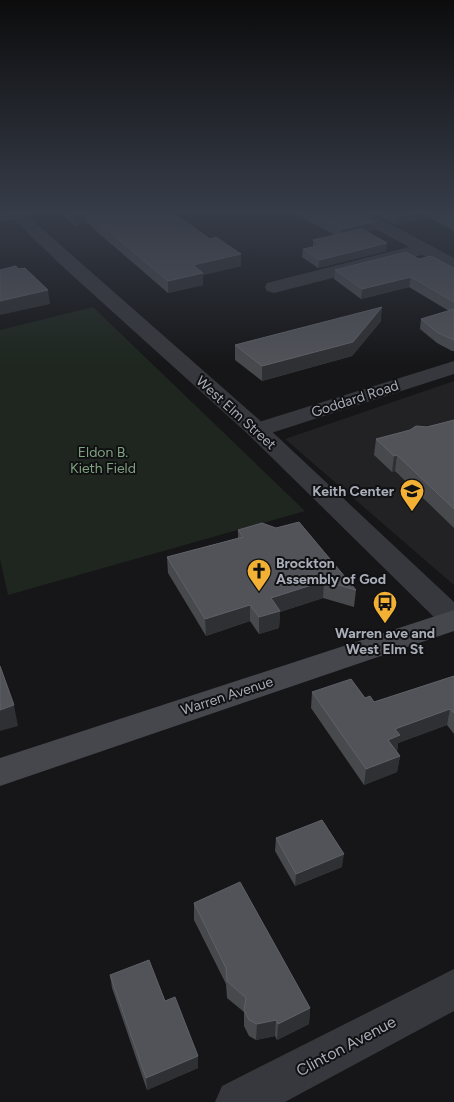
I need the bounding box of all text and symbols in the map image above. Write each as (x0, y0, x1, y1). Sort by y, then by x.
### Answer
street label: West Elm Street (193, 373, 279, 453)
street label: Goddard Road (309, 377, 401, 421)
park label: Eldon B. Kieth Field (70, 444, 136, 477)
school or university icon: Keith Center (399, 478, 425, 512)
place label: Keith Center (312, 483, 395, 500)
place label: Brockton Assembly of God (276, 555, 386, 588)
church icon: Brockton Assembly of God (246, 558, 272, 592)
bus stop icon: Warren ave and West Elm St (372, 590, 398, 624)
place label: Warren ave and West Elm St (335, 625, 435, 658)
street label: Warren Avenue (179, 673, 275, 719)
street label: Clinton Avenue (293, 1012, 399, 1080)

